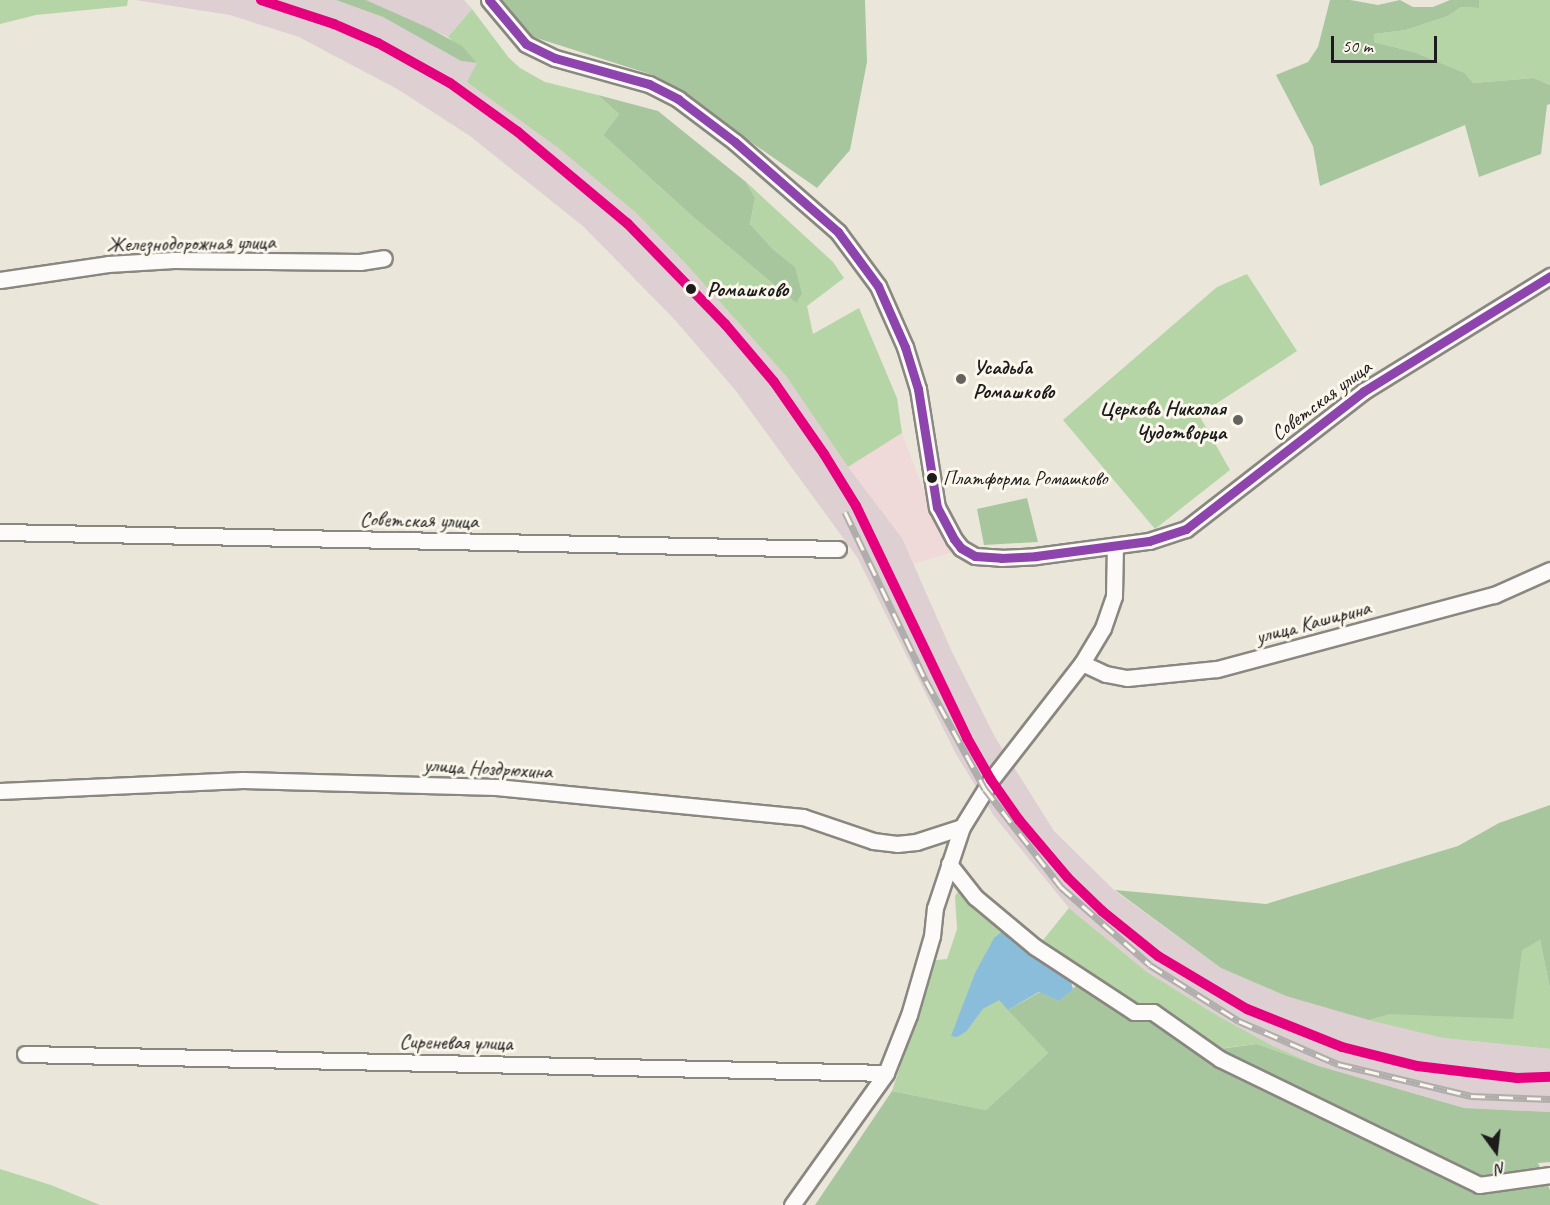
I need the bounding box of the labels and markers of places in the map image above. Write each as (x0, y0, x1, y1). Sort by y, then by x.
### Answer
place label: Ромашково (707, 276, 788, 302)
marker: Ромашково (680, 278, 702, 300)
place label: Усадьба Ромашково (973, 354, 1054, 404)
marker: Усадьба Ромашково (954, 372, 968, 386)
place label: Церковь Николая Чудотворца (1100, 395, 1226, 445)
marker: Церковь Николая Чудотворца (1231, 413, 1245, 427)
place label: Платформа Ромашково (943, 466, 1106, 490)
marker: Платформа Ромашково (926, 472, 938, 484)

